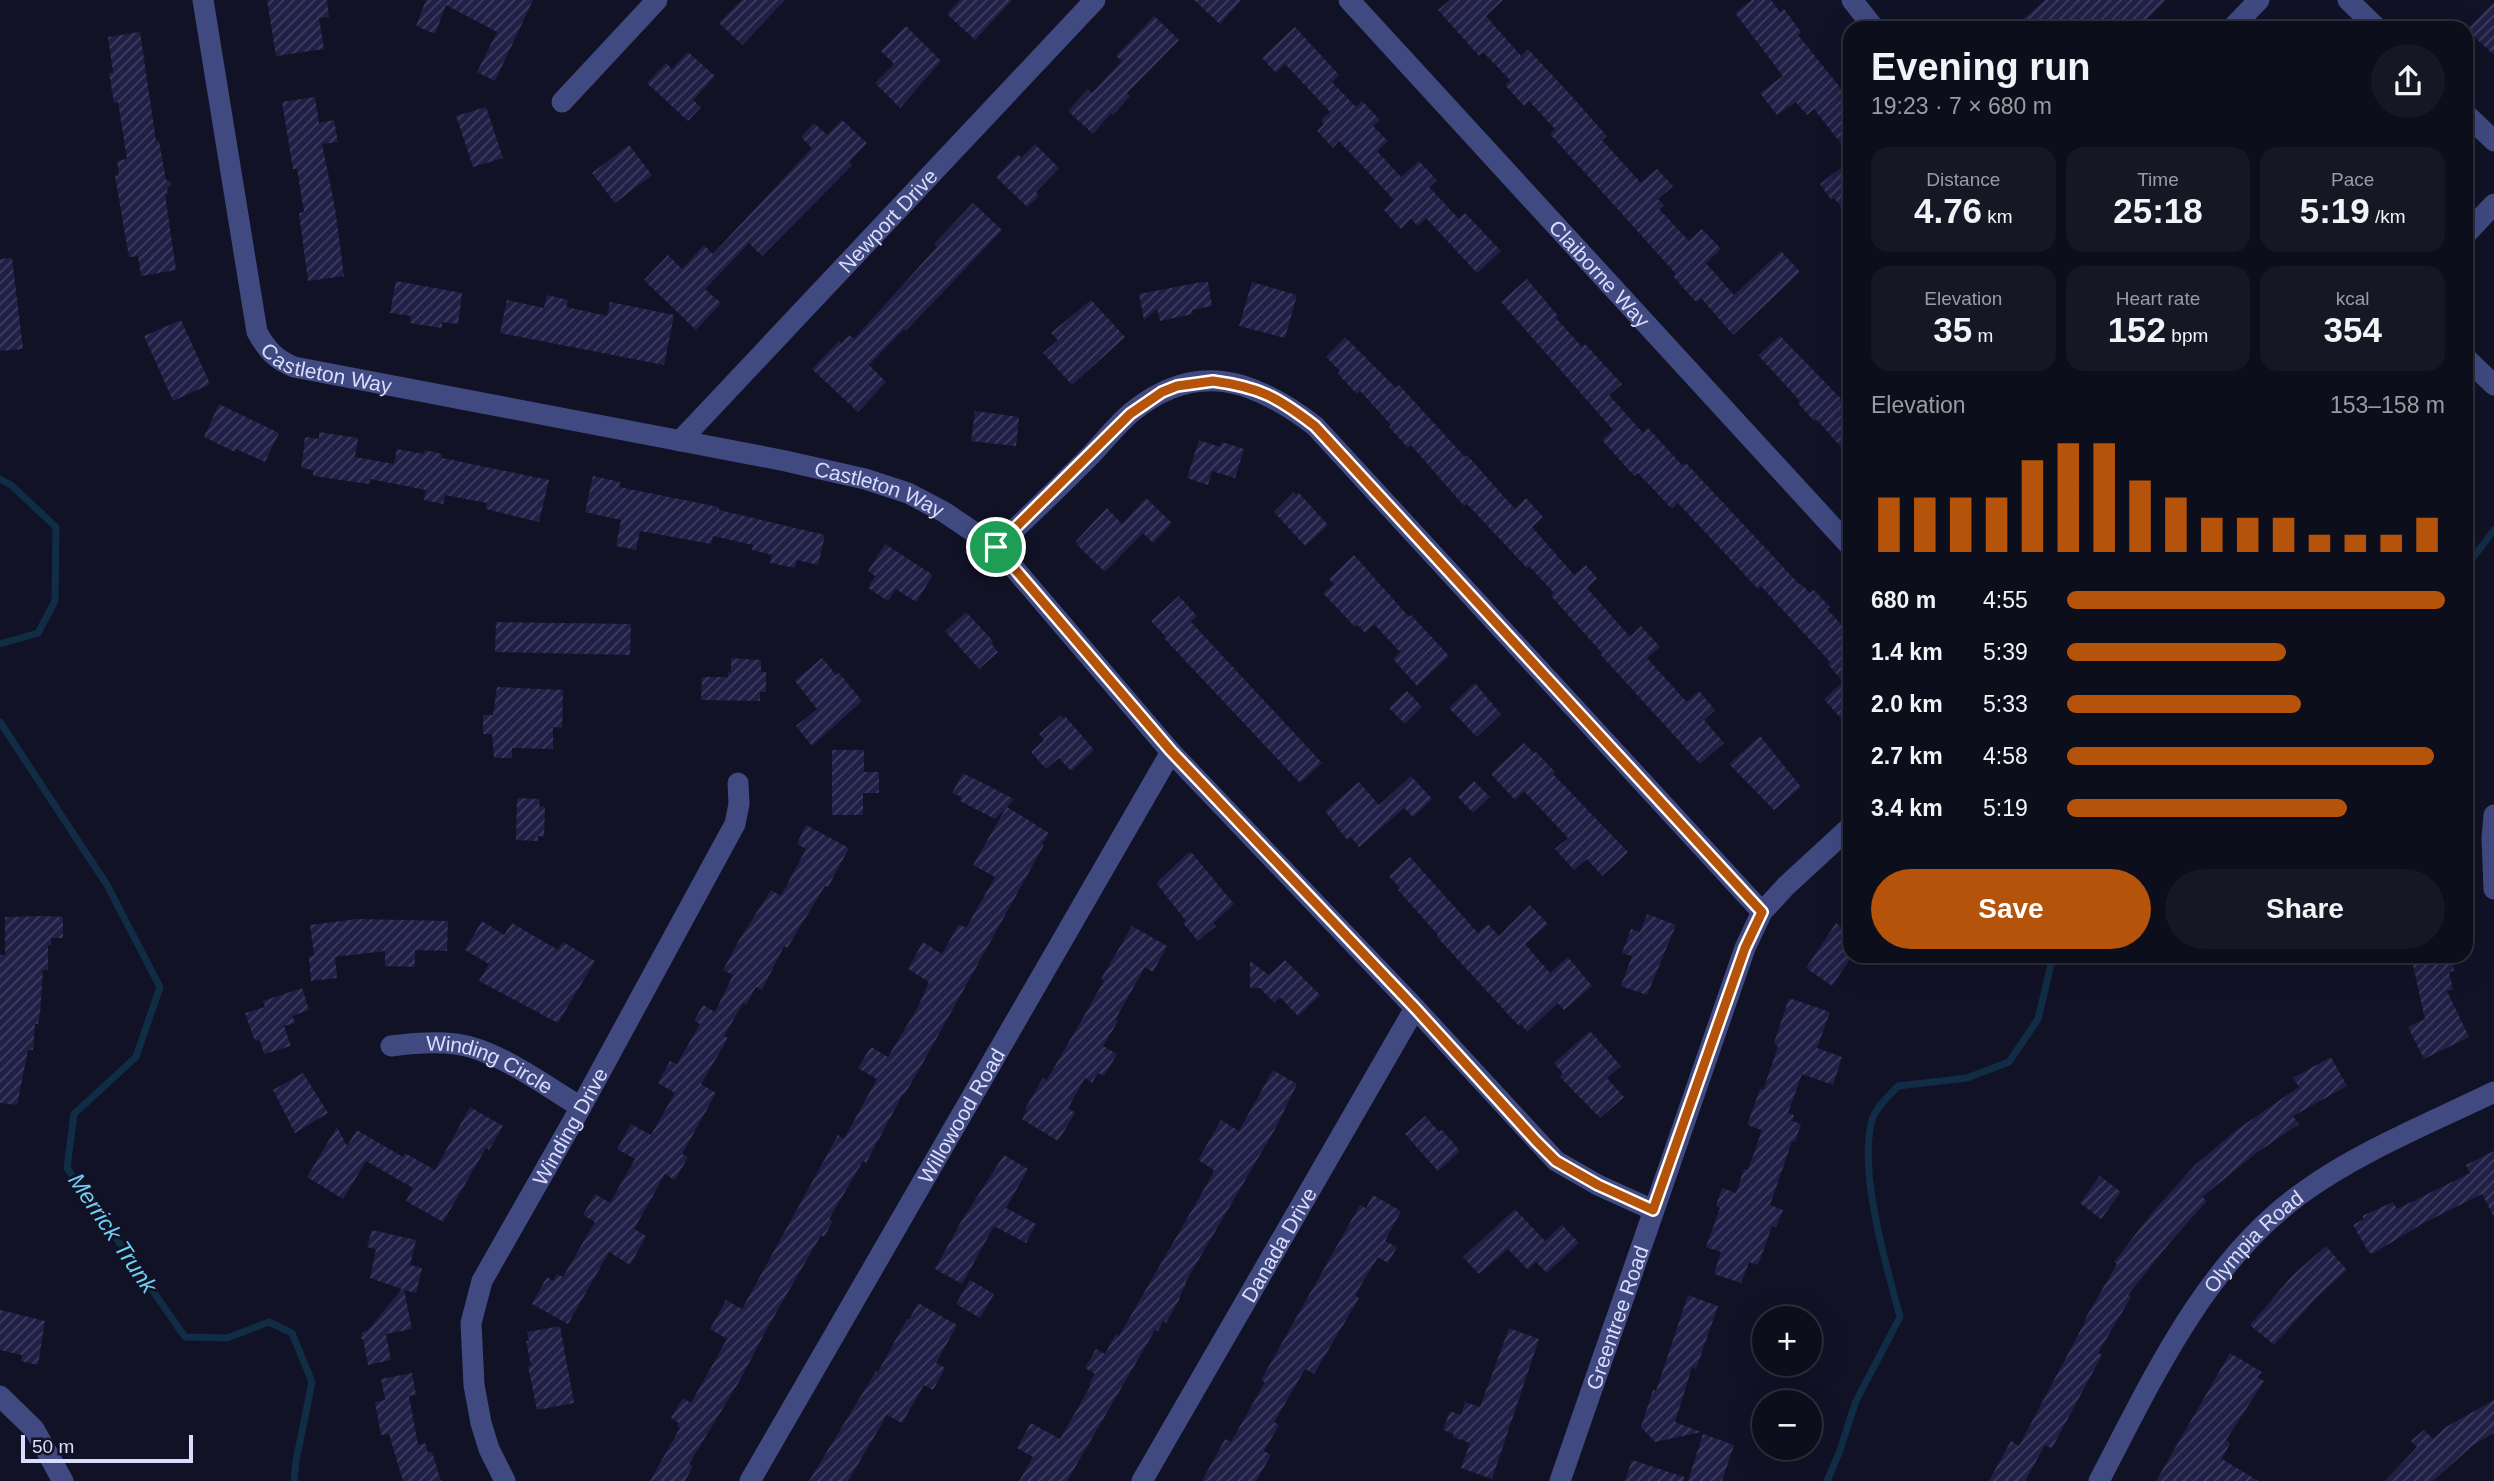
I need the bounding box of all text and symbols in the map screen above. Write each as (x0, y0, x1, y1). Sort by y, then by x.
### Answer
button: share (2371, 44, 2445, 118)
text: Evening run (1871, 46, 2091, 88)
text: 19:23 · 7 × 680 m (1871, 93, 2052, 119)
street label: Newport Drive (834, 164, 942, 277)
text: Distance (1926, 169, 2000, 190)
text: Time (2137, 169, 2179, 190)
text: Pace (2331, 169, 2374, 190)
text: 4.76 (1914, 191, 1982, 230)
text: 25:18 (2113, 191, 2203, 230)
text: 5:19 (2300, 191, 2370, 230)
text: km (1982, 206, 2013, 227)
text: /km (2370, 206, 2406, 227)
street label: Claiborne Way (1545, 215, 1655, 332)
text: Elevation (1924, 288, 2002, 309)
text: Heart rate (2116, 288, 2200, 309)
text: kcal (2336, 288, 2370, 309)
text: 35 (1933, 310, 1972, 349)
text: 152 (2108, 310, 2166, 349)
text: 354 (2323, 310, 2382, 349)
text: m (1972, 325, 1993, 346)
text: bpm (2166, 325, 2208, 346)
street label: Castleton Way (257, 338, 394, 397)
text: Elevation (1871, 392, 1966, 418)
text: 153–158 m (2330, 392, 2445, 418)
street label: Castleton Way (812, 456, 949, 522)
pin (966, 517, 1026, 577)
icon: arrive (977, 528, 1015, 566)
text: 680 m (1871, 587, 1936, 613)
text: 4:55 (1983, 587, 2028, 613)
text: 1.4 km (1871, 639, 1943, 665)
text: 5:39 (1983, 639, 2028, 665)
text: 2.0 km (1871, 691, 1943, 717)
text: 5:33 (1983, 691, 2028, 717)
text: 2.7 km (1871, 743, 1943, 769)
text: 4:58 (1983, 743, 2028, 769)
text: 3.4 km (1871, 795, 1943, 821)
text: 5:19 (1983, 795, 2028, 821)
button: Save (1871, 869, 2151, 949)
button: Share (2165, 869, 2445, 949)
street label: Winding Circle (426, 1031, 557, 1098)
street label: Willowood Road (913, 1044, 1009, 1187)
street label: Winding Drive (528, 1064, 612, 1189)
water label: Merrick Trunk (63, 1168, 163, 1299)
street label: Danada Drive (1236, 1183, 1321, 1306)
street label: Olympia Road (2199, 1185, 2307, 1296)
street label: Greentree Road (1581, 1243, 1652, 1393)
map controls (1752, 1306, 1822, 1460)
button: + (1752, 1306, 1822, 1376)
button: − (1752, 1390, 1822, 1460)
scale bar (21, 1432, 192, 1464)
text: 50 m (32, 1436, 74, 1457)

